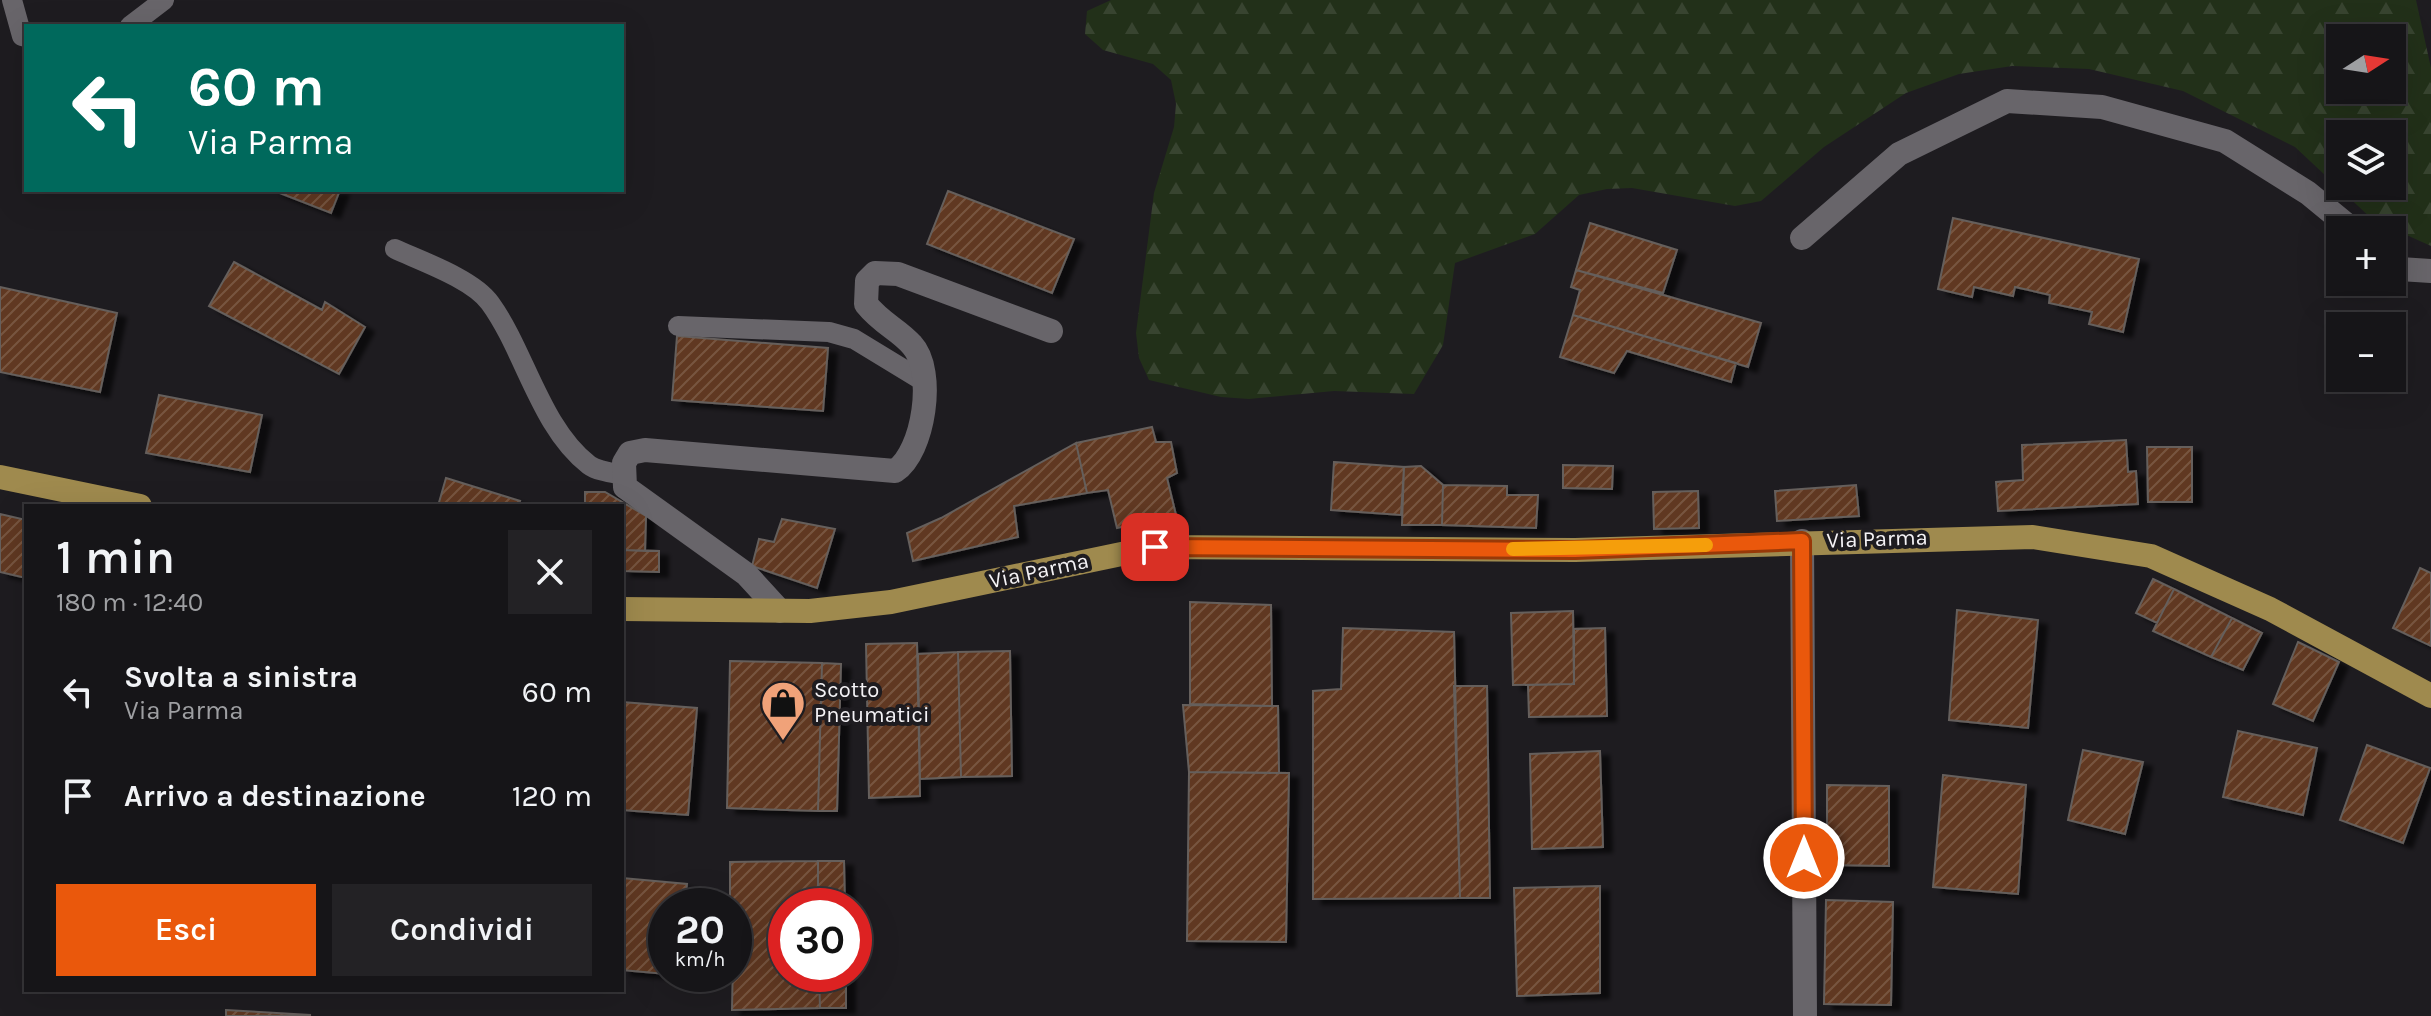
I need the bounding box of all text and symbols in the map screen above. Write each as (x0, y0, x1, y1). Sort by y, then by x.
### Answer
north arrow (2326, 24, 2406, 104)
map controls (2326, 24, 2406, 392)
text: 60 m (188, 54, 325, 119)
icon: left (56, 56, 160, 160)
button: layers (2326, 120, 2406, 200)
text: Via Parma (188, 121, 354, 163)
button: + (2326, 216, 2406, 296)
button: − (2326, 312, 2406, 392)
pin (1121, 513, 1189, 581)
street label: Via Parma (1826, 524, 1928, 554)
icon: arrive (1133, 525, 1177, 569)
text: 1 min (56, 529, 175, 585)
button: close (508, 530, 592, 614)
street label: Via Parma (987, 548, 1091, 594)
text: 180 m · 12:40 (56, 587, 203, 618)
text: Svolta a sinistra (124, 659, 358, 695)
icon: left (56, 670, 100, 714)
text: 60 m (522, 674, 592, 710)
place label: Scotto Pneumatici (814, 677, 930, 728)
shop icon: Scotto Pneumatici (759, 679, 807, 742)
text: Via Parma (124, 695, 244, 726)
icon: arrive (56, 774, 100, 818)
text: Arrivo a destinazione (124, 778, 426, 814)
text: 120 m (512, 778, 592, 814)
position arrow (1762, 816, 1846, 900)
button: Esci (56, 884, 316, 976)
button: Condividi (332, 884, 592, 976)
speed limit sign: 30 (768, 888, 872, 992)
text: 20 (675, 906, 725, 953)
text: km/h (675, 948, 725, 971)

